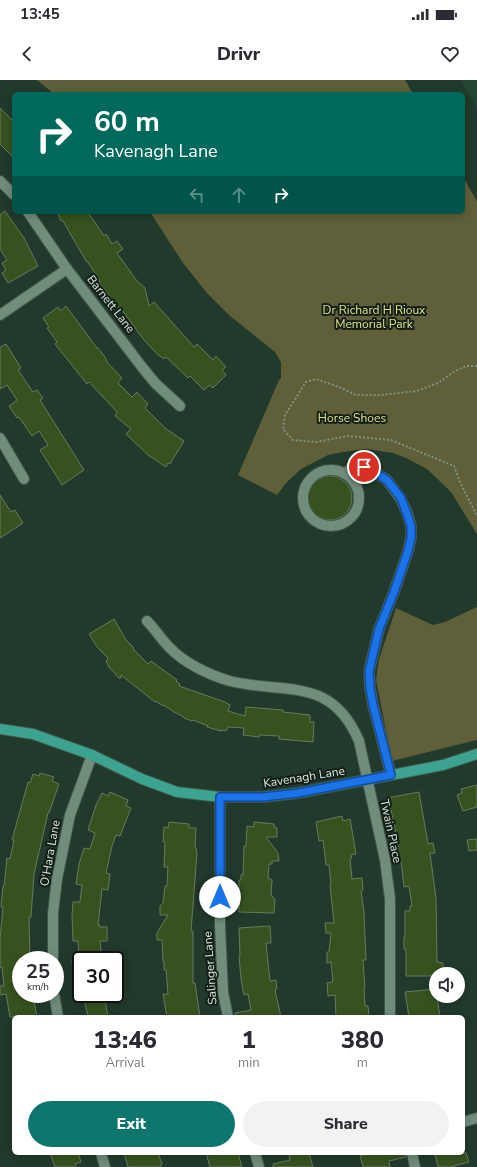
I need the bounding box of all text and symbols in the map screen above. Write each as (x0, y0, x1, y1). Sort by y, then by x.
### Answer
text: 13:45 (20, 4, 60, 24)
text: Drivr (217, 42, 260, 66)
icon: back (16, 43, 38, 65)
icon: heart (439, 43, 461, 65)
text: 60 m (94, 103, 160, 141)
icon: right (28, 108, 80, 160)
text: Kavenagh Lane (94, 139, 218, 163)
icon: left (186, 184, 208, 206)
icon: ahead (228, 184, 250, 206)
icon: right (270, 184, 292, 206)
street label: Barnett Lane (83, 272, 139, 336)
park label: Dr Richard H Rioux Memorial Park (323, 302, 426, 332)
park label: Horse Shoes (318, 410, 386, 426)
pin (347, 450, 381, 484)
icon: arrive (353, 456, 375, 478)
street label: Kavenagh Lane (262, 763, 346, 791)
street label: Twain Place (376, 798, 406, 864)
street label: O'Hara Lane (36, 819, 64, 887)
position arrow (199, 876, 241, 918)
street label: Salinger Lane (199, 931, 221, 1005)
speed limit sign: 30 (72, 951, 124, 1003)
text: 25 (26, 958, 50, 985)
map controls (429, 967, 465, 1003)
button: sound (429, 967, 465, 1003)
text: km/h (27, 980, 49, 994)
text: 13:46 (93, 1024, 157, 1056)
text: 1 (242, 1024, 256, 1056)
text: 380 (341, 1024, 384, 1056)
text: Arrival (105, 1054, 145, 1072)
text: min (238, 1054, 260, 1072)
text: m (357, 1054, 368, 1072)
button: Exit (28, 1101, 235, 1147)
button: Share (243, 1101, 449, 1147)

